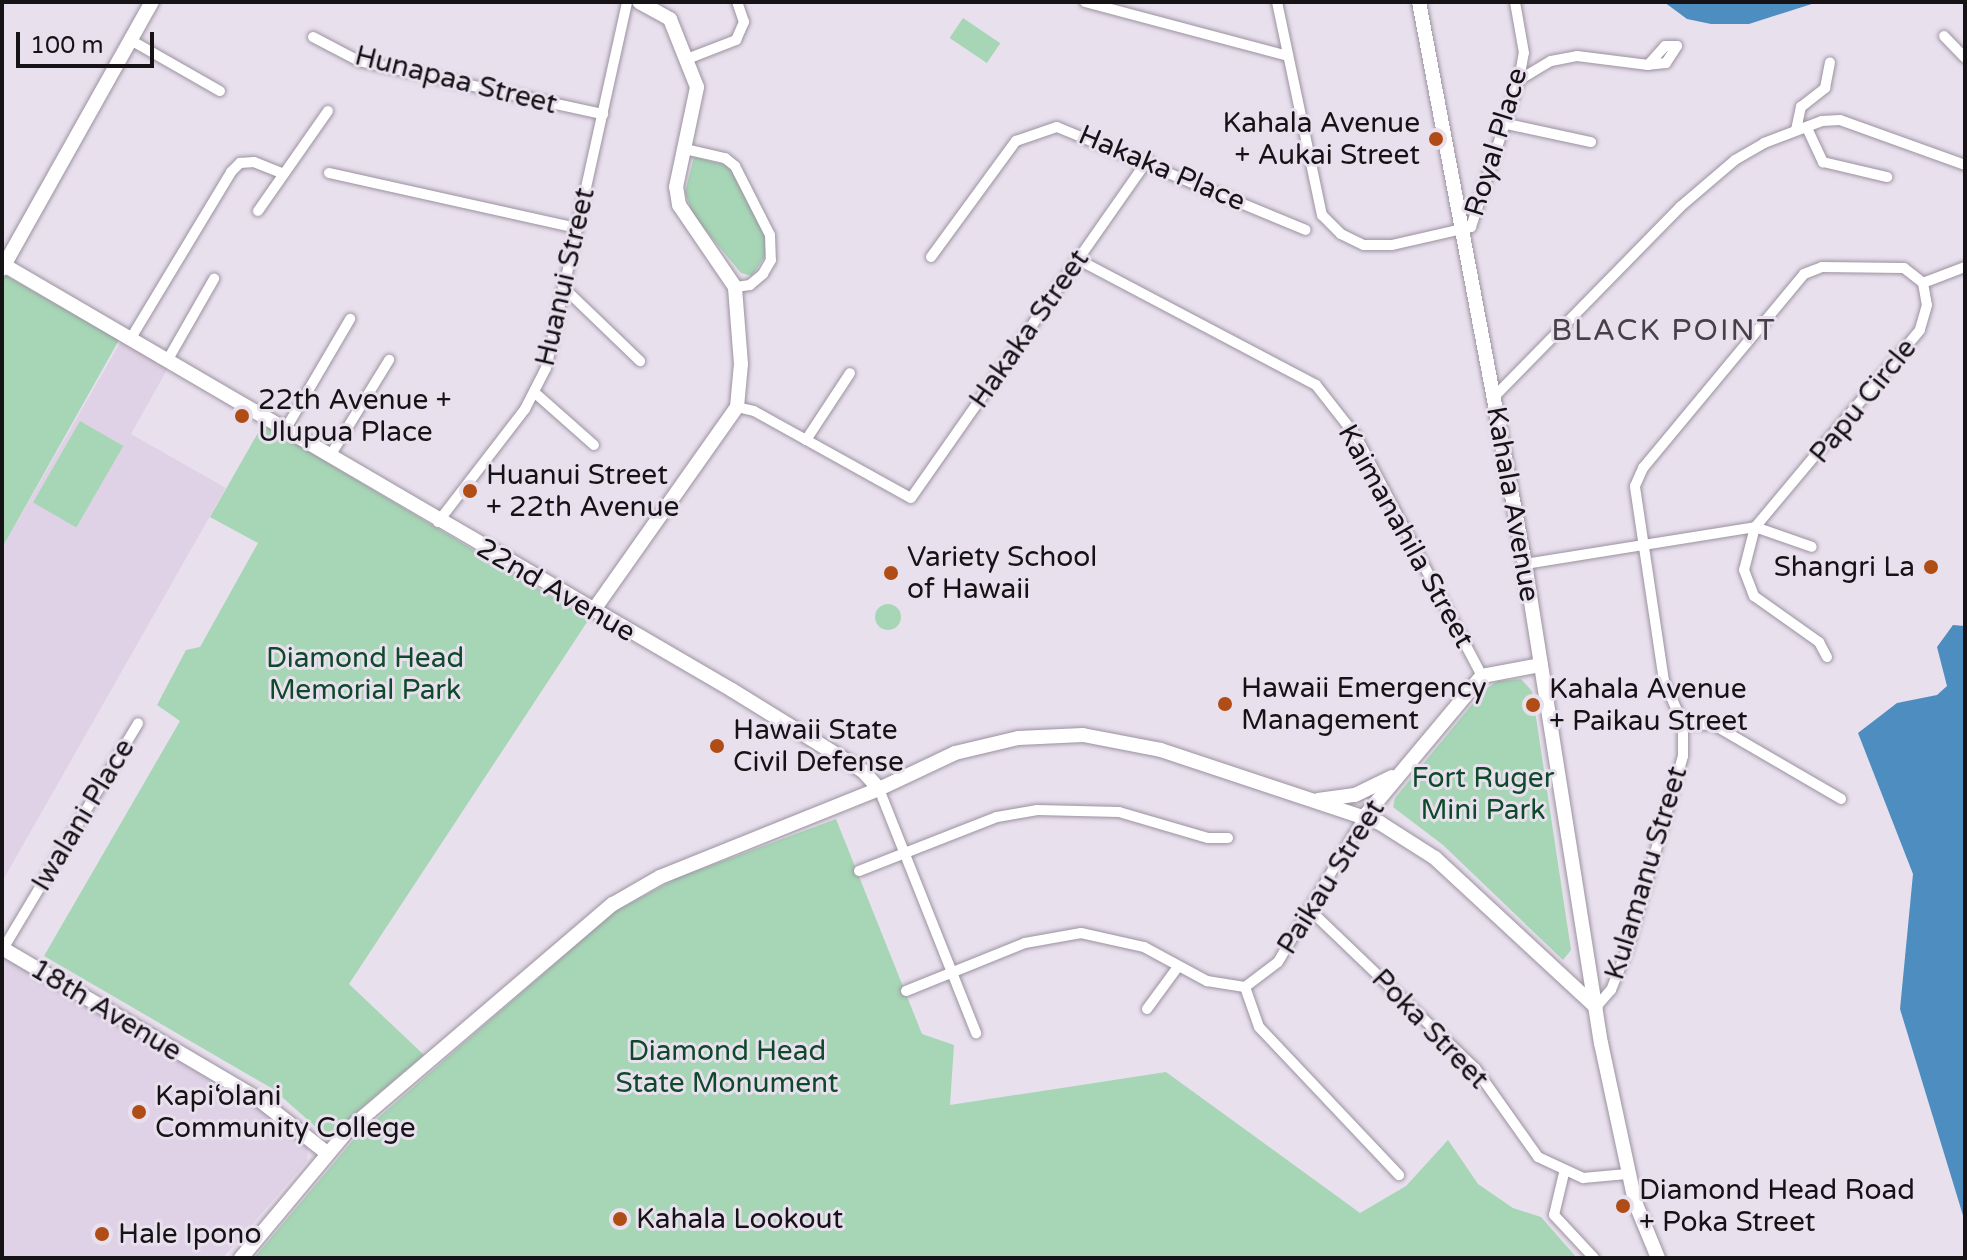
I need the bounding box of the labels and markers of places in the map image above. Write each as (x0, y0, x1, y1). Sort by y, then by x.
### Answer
place label: Kahala Avenue + Aukai Street (1223, 106, 1420, 172)
marker: Kahala Avenue + Aukai Street (1427, 130, 1445, 148)
place label: 22th Avenue + Ulupua Place (258, 383, 451, 449)
marker: 22th Avenue + Ulupua Place (233, 407, 251, 425)
place label: Huanui Street + 22th Avenue (486, 458, 679, 524)
marker: Huanui Street + 22th Avenue (461, 482, 479, 500)
place label: Variety School of Hawaii (907, 540, 1097, 606)
place label: Shangri La (1774, 550, 1915, 584)
marker: Shangri La (1922, 558, 1940, 576)
marker: Variety School of Hawaii (882, 564, 900, 582)
place label: Hawaii Emergency Management (1241, 671, 1487, 737)
place label: Kahala Avenue + Paikau Street (1549, 672, 1748, 738)
marker: Hawaii Emergency Management (1216, 695, 1234, 713)
marker: Kahala Avenue + Paikau Street (1524, 696, 1542, 714)
place label: Hawaii State Civil Defense (733, 713, 904, 779)
marker: Hawaii State Civil Defense (708, 737, 726, 755)
place label: Kapi‘olani Community College (155, 1079, 416, 1145)
marker: Kapi‘olani Community College (130, 1103, 148, 1121)
place label: Diamond Head Road + Poka Street (1639, 1173, 1915, 1239)
marker: Diamond Head Road + Poka Street (1614, 1197, 1632, 1215)
place label: Kahala Lookout (636, 1202, 843, 1236)
marker: Kahala Lookout (611, 1210, 629, 1228)
place label: Hale Ipono (118, 1217, 261, 1251)
marker: Hale Ipono (93, 1225, 111, 1243)

